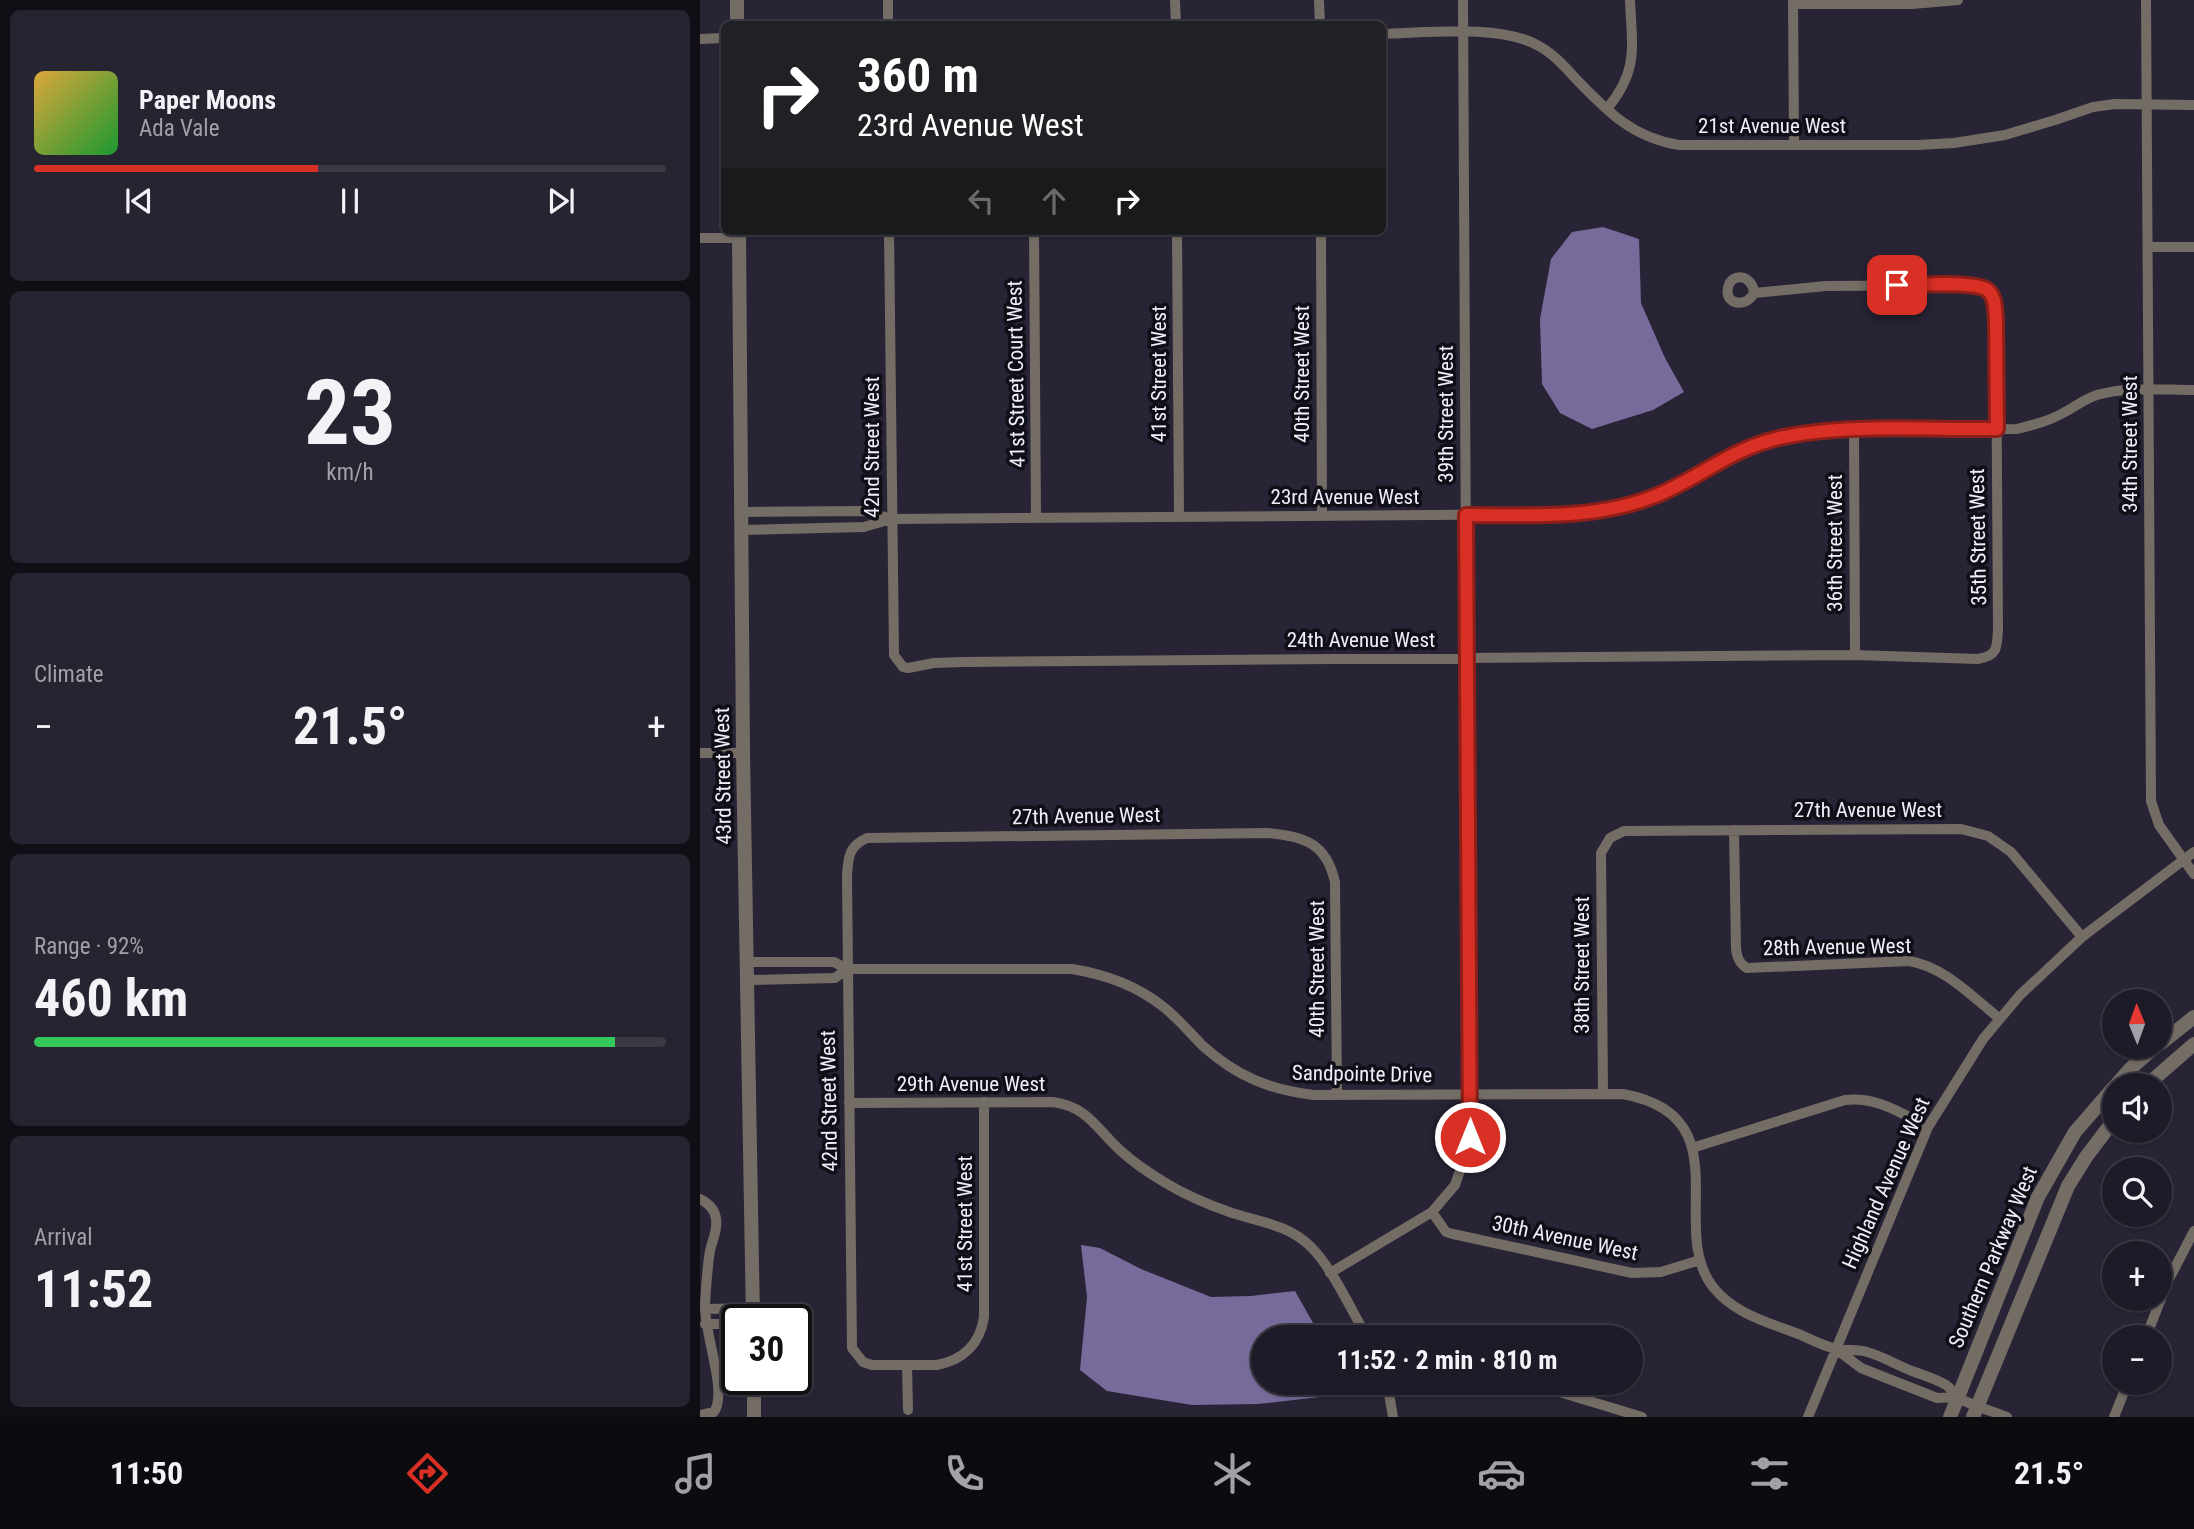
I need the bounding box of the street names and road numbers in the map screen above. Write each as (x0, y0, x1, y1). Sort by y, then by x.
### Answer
street label: 21st Avenue West (1698, 114, 1846, 138)
street label: 41st Street Court West (1002, 280, 1030, 468)
street label: 40th Street West (1290, 305, 1314, 443)
street label: 41st Street West (1147, 306, 1171, 442)
street label: 39th Street West (1434, 345, 1458, 483)
street label: 34th Street West (2118, 375, 2142, 513)
street label: 42nd Street West (860, 376, 884, 518)
street label: 35th Street West (1965, 468, 1991, 606)
street label: 36th Street West (1823, 474, 1847, 612)
street label: 23rd Avenue West (1271, 485, 1419, 509)
street label: 24th Avenue West (1287, 628, 1435, 652)
street label: 43rd Street West (710, 707, 736, 845)
street label: 27th Avenue West (1794, 798, 1942, 822)
street label: 27th Avenue West (1012, 803, 1160, 829)
street label: 38th Street West (1570, 896, 1594, 1034)
street label: 40th Street West (1305, 900, 1329, 1038)
street label: 28th Avenue West (1763, 934, 1911, 960)
street label: 42nd Street West (816, 1030, 842, 1172)
street label: Sandpointe Drive (1292, 1061, 1432, 1087)
street label: 29th Avenue West (897, 1072, 1045, 1096)
street label: Highland Avenue West (1837, 1094, 1935, 1272)
street label: 41st Street West (953, 1156, 977, 1292)
street label: Southern Parkway West (1944, 1163, 2042, 1351)
street label: 30th Avenue West (1490, 1211, 1640, 1265)

